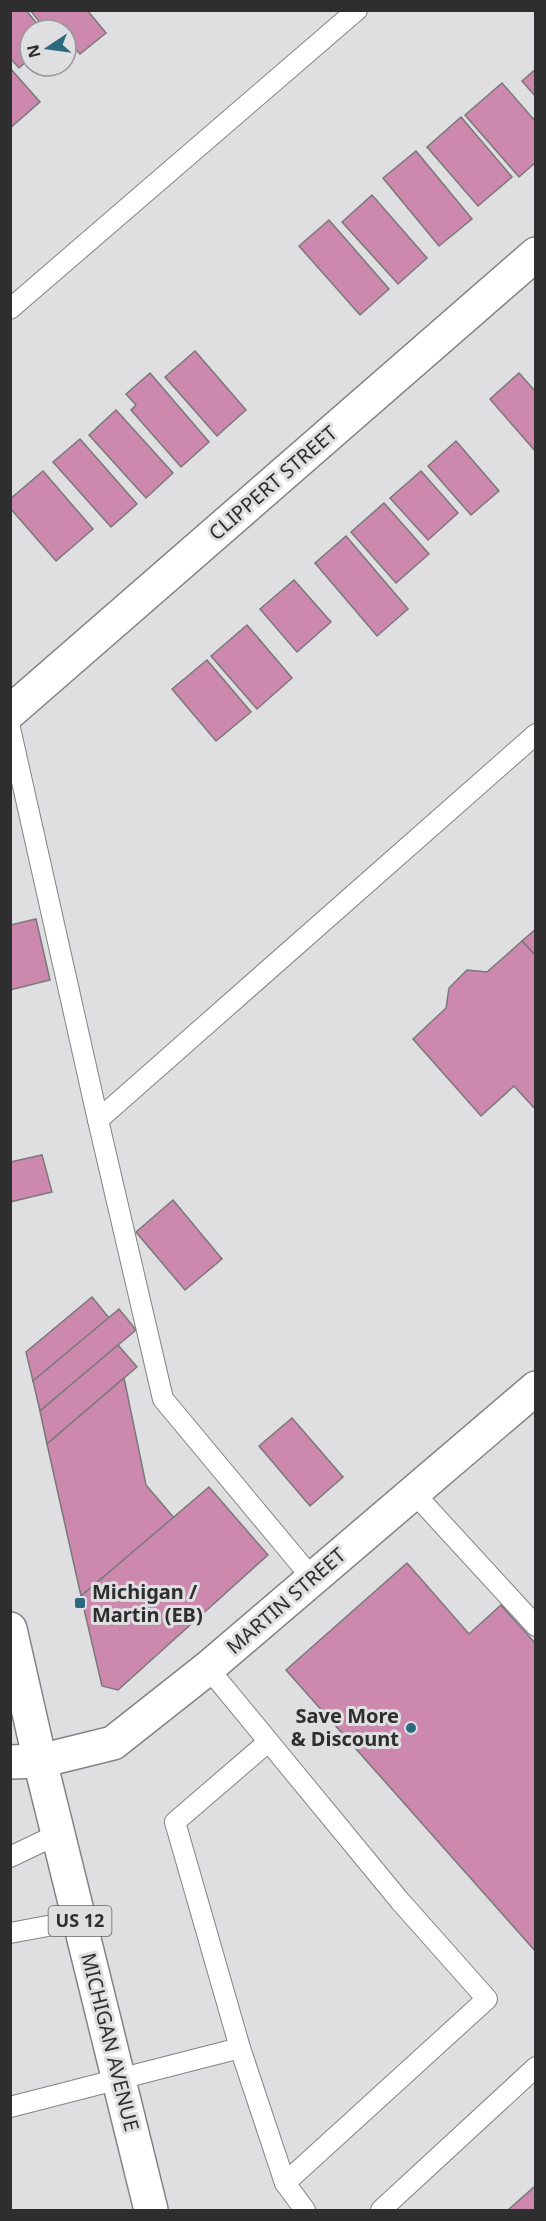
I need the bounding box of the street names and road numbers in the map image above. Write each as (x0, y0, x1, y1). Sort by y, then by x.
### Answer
street label: CLIPPERT STREET (203, 419, 343, 546)
street label: MARTIN STREET (220, 1541, 351, 1660)
road number: US 12 (48, 1906, 112, 1936)
street label: MICHIGAN AVENUE (75, 1950, 146, 2134)

